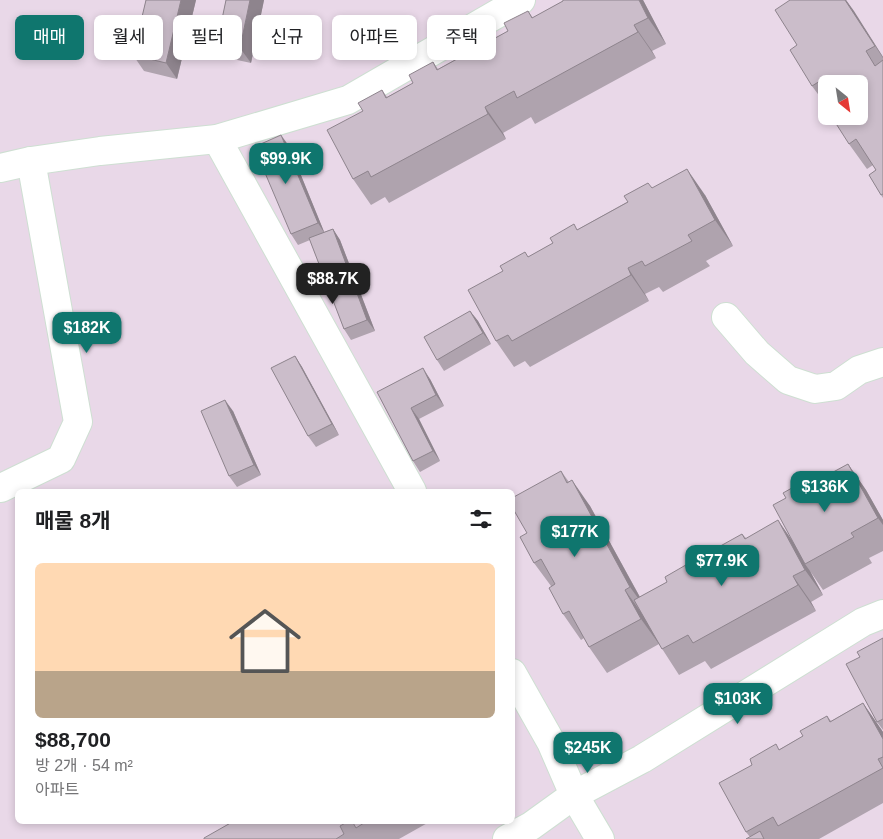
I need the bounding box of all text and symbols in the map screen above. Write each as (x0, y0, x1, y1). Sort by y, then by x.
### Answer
chip: 매매 (15, 15, 84, 60)
chip: 월세 (94, 15, 163, 60)
chip: 필터 (173, 15, 242, 60)
chip: 신규 (252, 15, 322, 60)
chip: 아파트 (332, 15, 417, 60)
chip: 주택 (427, 15, 496, 60)
north arrow (818, 75, 868, 125)
map controls (818, 75, 868, 125)
pin: $99.9K (245, 142, 327, 185)
text: $99.9K (260, 150, 312, 167)
pin: $88.7K (292, 262, 374, 305)
text: $88.7K (307, 270, 359, 287)
pin: $182K (52, 312, 122, 354)
text: $182K (63, 319, 111, 336)
pin: $136K (790, 470, 860, 513)
text: $136K (801, 478, 849, 495)
icon: filters (467, 505, 495, 533)
text: 매물 8개 (35, 509, 110, 532)
pin: $177K (540, 516, 610, 558)
text: $177K (551, 523, 599, 540)
pin: $77.9K (681, 544, 763, 587)
text: $77.9K (696, 552, 748, 569)
icon: home (220, 596, 310, 686)
pin: $103K (703, 682, 773, 725)
text: $103K (714, 690, 762, 707)
text: $88,700 (35, 728, 111, 751)
pin: $245K (553, 732, 623, 774)
text: $245K (564, 739, 612, 756)
text: 방 2개 · 54 m² (35, 757, 133, 774)
text: 아파트 (35, 781, 79, 798)

